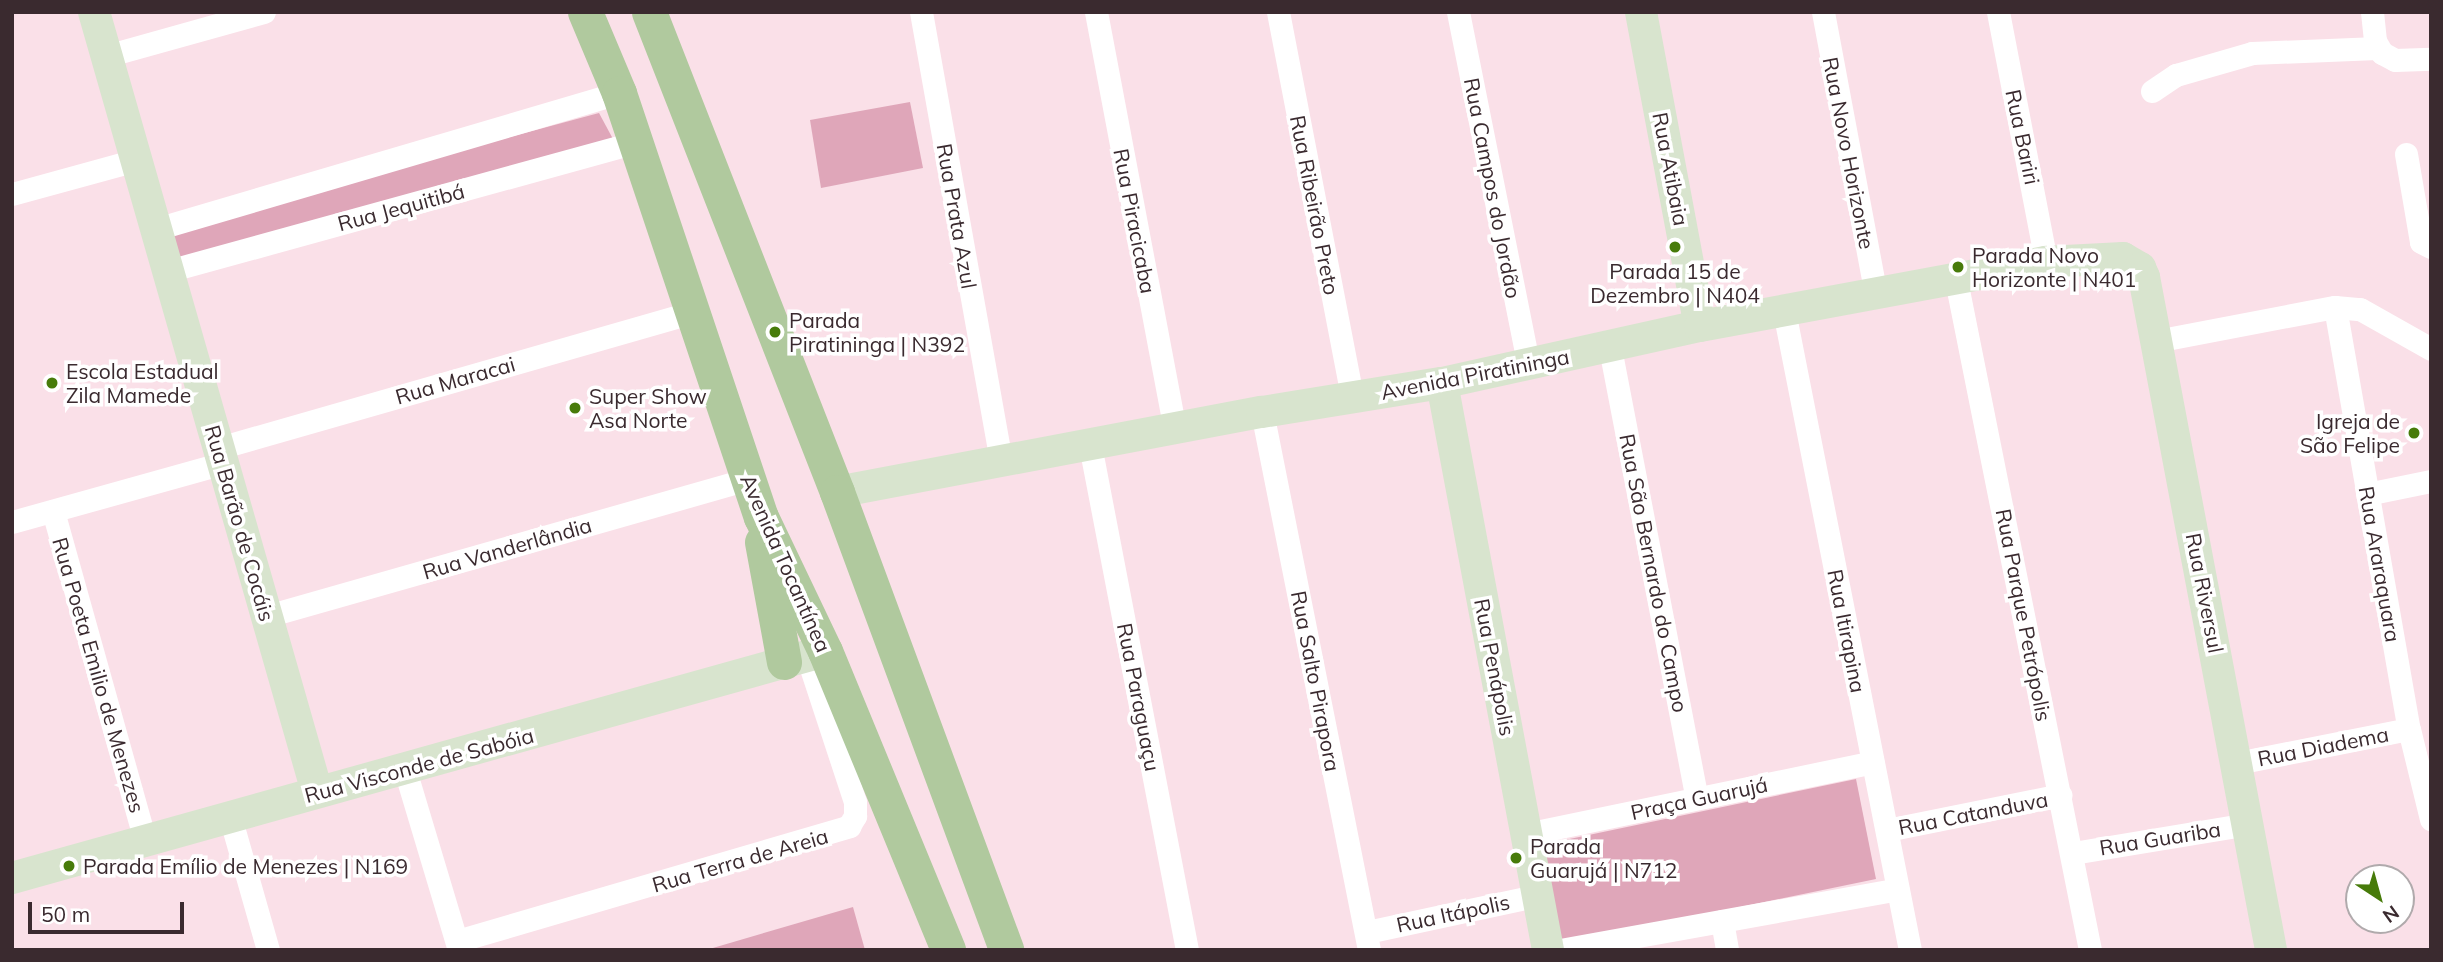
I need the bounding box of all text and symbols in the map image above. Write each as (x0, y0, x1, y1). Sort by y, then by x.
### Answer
street label: Rua Novo Horizonte (1818, 55, 1880, 251)
street label: Rua Campos do Jordão (1459, 76, 1527, 300)
street label: Rua Bariri (2001, 87, 2045, 187)
street label: Rua Atibaia (1648, 110, 1694, 228)
street label: Rua Ribeirão Preto (1285, 113, 1345, 297)
street label: Rua Prata Azul (932, 141, 982, 291)
street label: Rua Piracicaba (1109, 146, 1161, 296)
street label: Rua Jequitibá (335, 178, 467, 236)
marker: Parada 15 de Dezembro | N404 (1667, 239, 1683, 255)
place label: Parada Novo Horizonte | N401 (1972, 242, 2136, 292)
place label: Parada 15 de Dezembro | N404 (1590, 258, 1760, 308)
marker: Parada Novo Horizonte | N401 (1950, 259, 1966, 275)
place label: Parada Piratininga | N392 (789, 307, 965, 357)
marker: Parada Piratininga | N392 (767, 324, 783, 340)
street label: Avenida Piratininga (1379, 343, 1571, 405)
street label: Rua Maracai (392, 351, 518, 409)
place label: Escola Estadual Zila Mamede (66, 358, 219, 408)
marker: Escola Estadual Zila Mamede (44, 375, 60, 391)
place label: Super Show Asa Norte (589, 383, 707, 433)
marker: Super Show Asa Norte (567, 400, 583, 416)
place label: Igreja de São Felipe (2300, 408, 2400, 458)
street label: Rua Barão de Cocáis (200, 422, 280, 624)
marker: Igreja de São Felipe (2406, 425, 2422, 441)
street label: Rua São Bernardo do Campo (1615, 431, 1693, 715)
street label: Avenida Tocantínea (735, 470, 837, 656)
street label: Rua Araraquara (2354, 484, 2406, 644)
street label: Rua Parque Petrópolis (1991, 507, 2057, 723)
street label: Rua Vanderlândia (419, 512, 595, 584)
street label: Rua Riversul (2181, 531, 2229, 655)
street label: Rua Poeta Emilio de Menezes (48, 534, 150, 816)
street label: Rua Itirapina (1823, 567, 1871, 695)
street label: Rua Salto Pirapora (1286, 588, 1346, 774)
street label: Rua Penápolis (1469, 596, 1521, 738)
street label: Rua Paraguaçu (1112, 621, 1166, 773)
street label: Rua Diadema (2255, 721, 2391, 771)
street label: Rua Visconde de Sabóia (302, 722, 536, 808)
street label: Praça Guarujá (1628, 771, 1770, 825)
street label: Rua Catanduva (1896, 786, 2050, 840)
street label: Rua Guariba (2097, 816, 2223, 860)
street label: Rua Terra de Areia (649, 823, 831, 897)
place label: Parada Guarujá | N712 (1530, 833, 1677, 883)
marker: Parada Guarujá | N712 (1508, 850, 1524, 866)
place label: Parada Emílio de Menezes | N169 (83, 853, 408, 879)
marker: Parada Emílio de Menezes | N169 (61, 858, 77, 874)
north arrow (2345, 864, 2415, 934)
scale bar (32, 888, 187, 932)
street label: Rua Itápolis (1394, 889, 1512, 937)
text: N (2378, 900, 2404, 928)
text: 50 m (41, 901, 90, 927)

